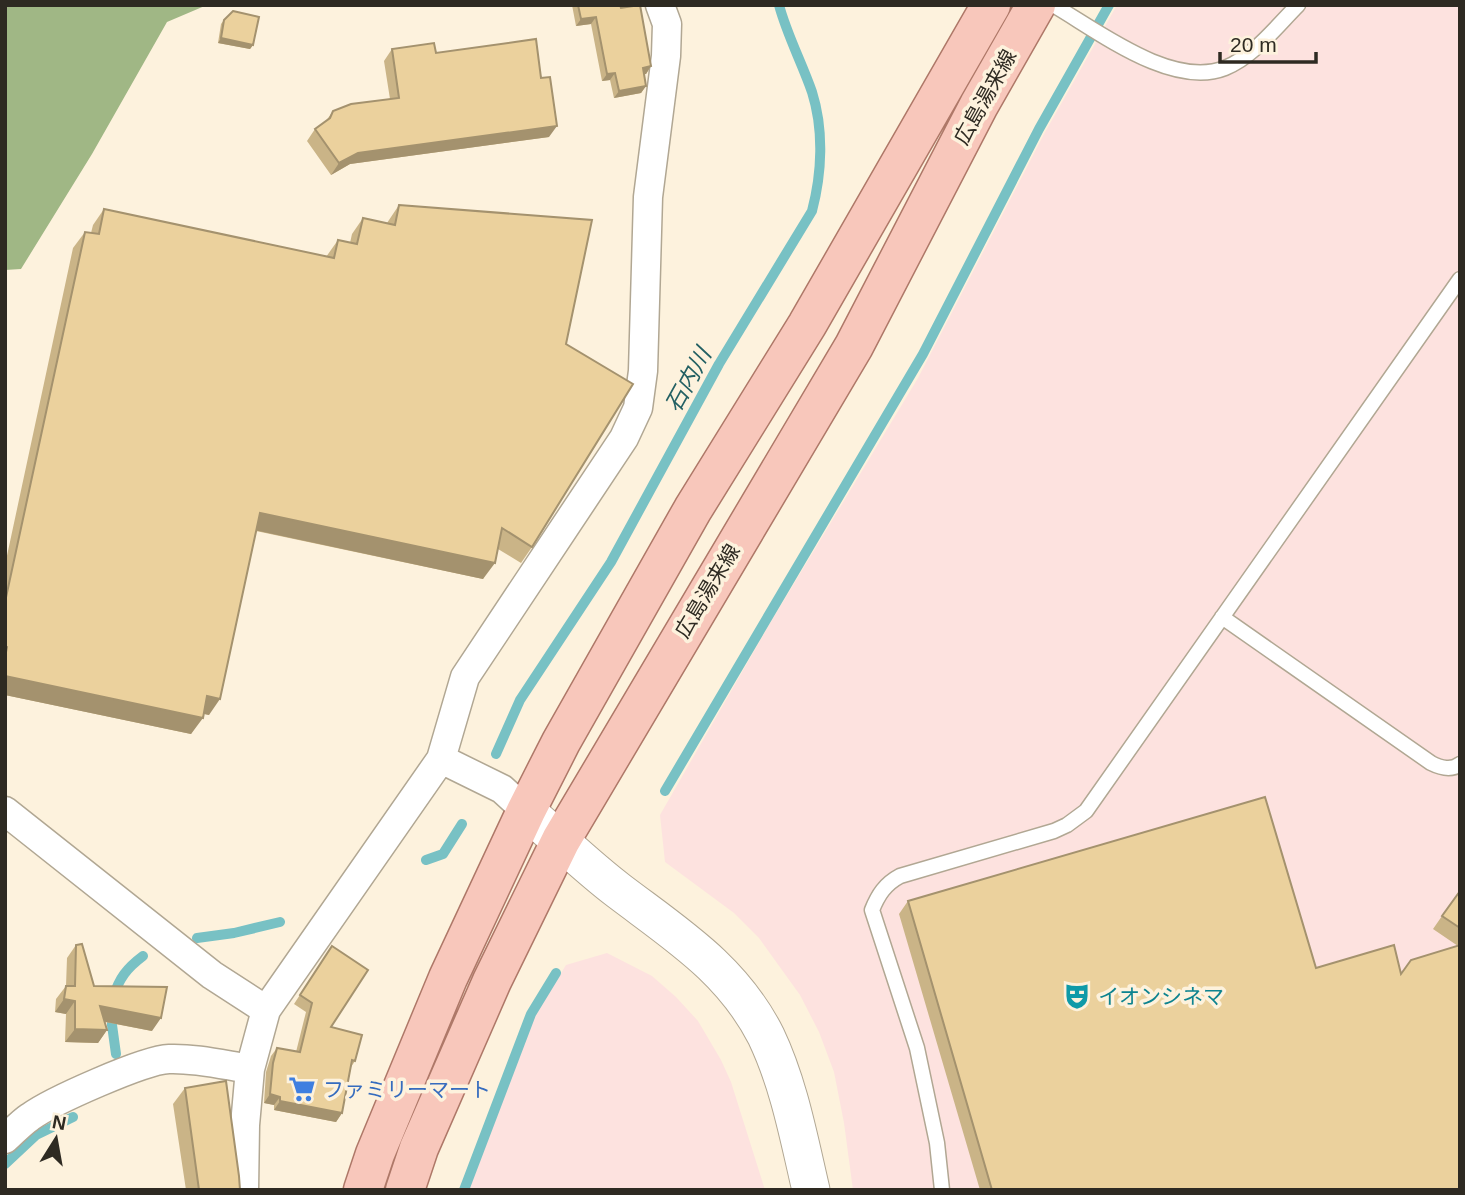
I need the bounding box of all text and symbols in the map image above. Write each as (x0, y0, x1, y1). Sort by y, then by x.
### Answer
scale bar (1220, 21, 1316, 65)
text: 20 m (1230, 33, 1277, 56)
street label: 広島湯来線 (949, 46, 1021, 148)
water label: 石内川 (660, 341, 718, 416)
street label: 広島湯来線 (670, 540, 744, 642)
theatre icon: イオンシネマ (1062, 981, 1092, 1011)
place label: イオンシネマ (1098, 985, 1224, 1008)
supermarket icon: ファミリーマート (287, 1074, 317, 1104)
place label: ファミリーマート (323, 1078, 491, 1101)
north arrow (21, 1104, 91, 1174)
text: N (50, 1111, 68, 1134)

